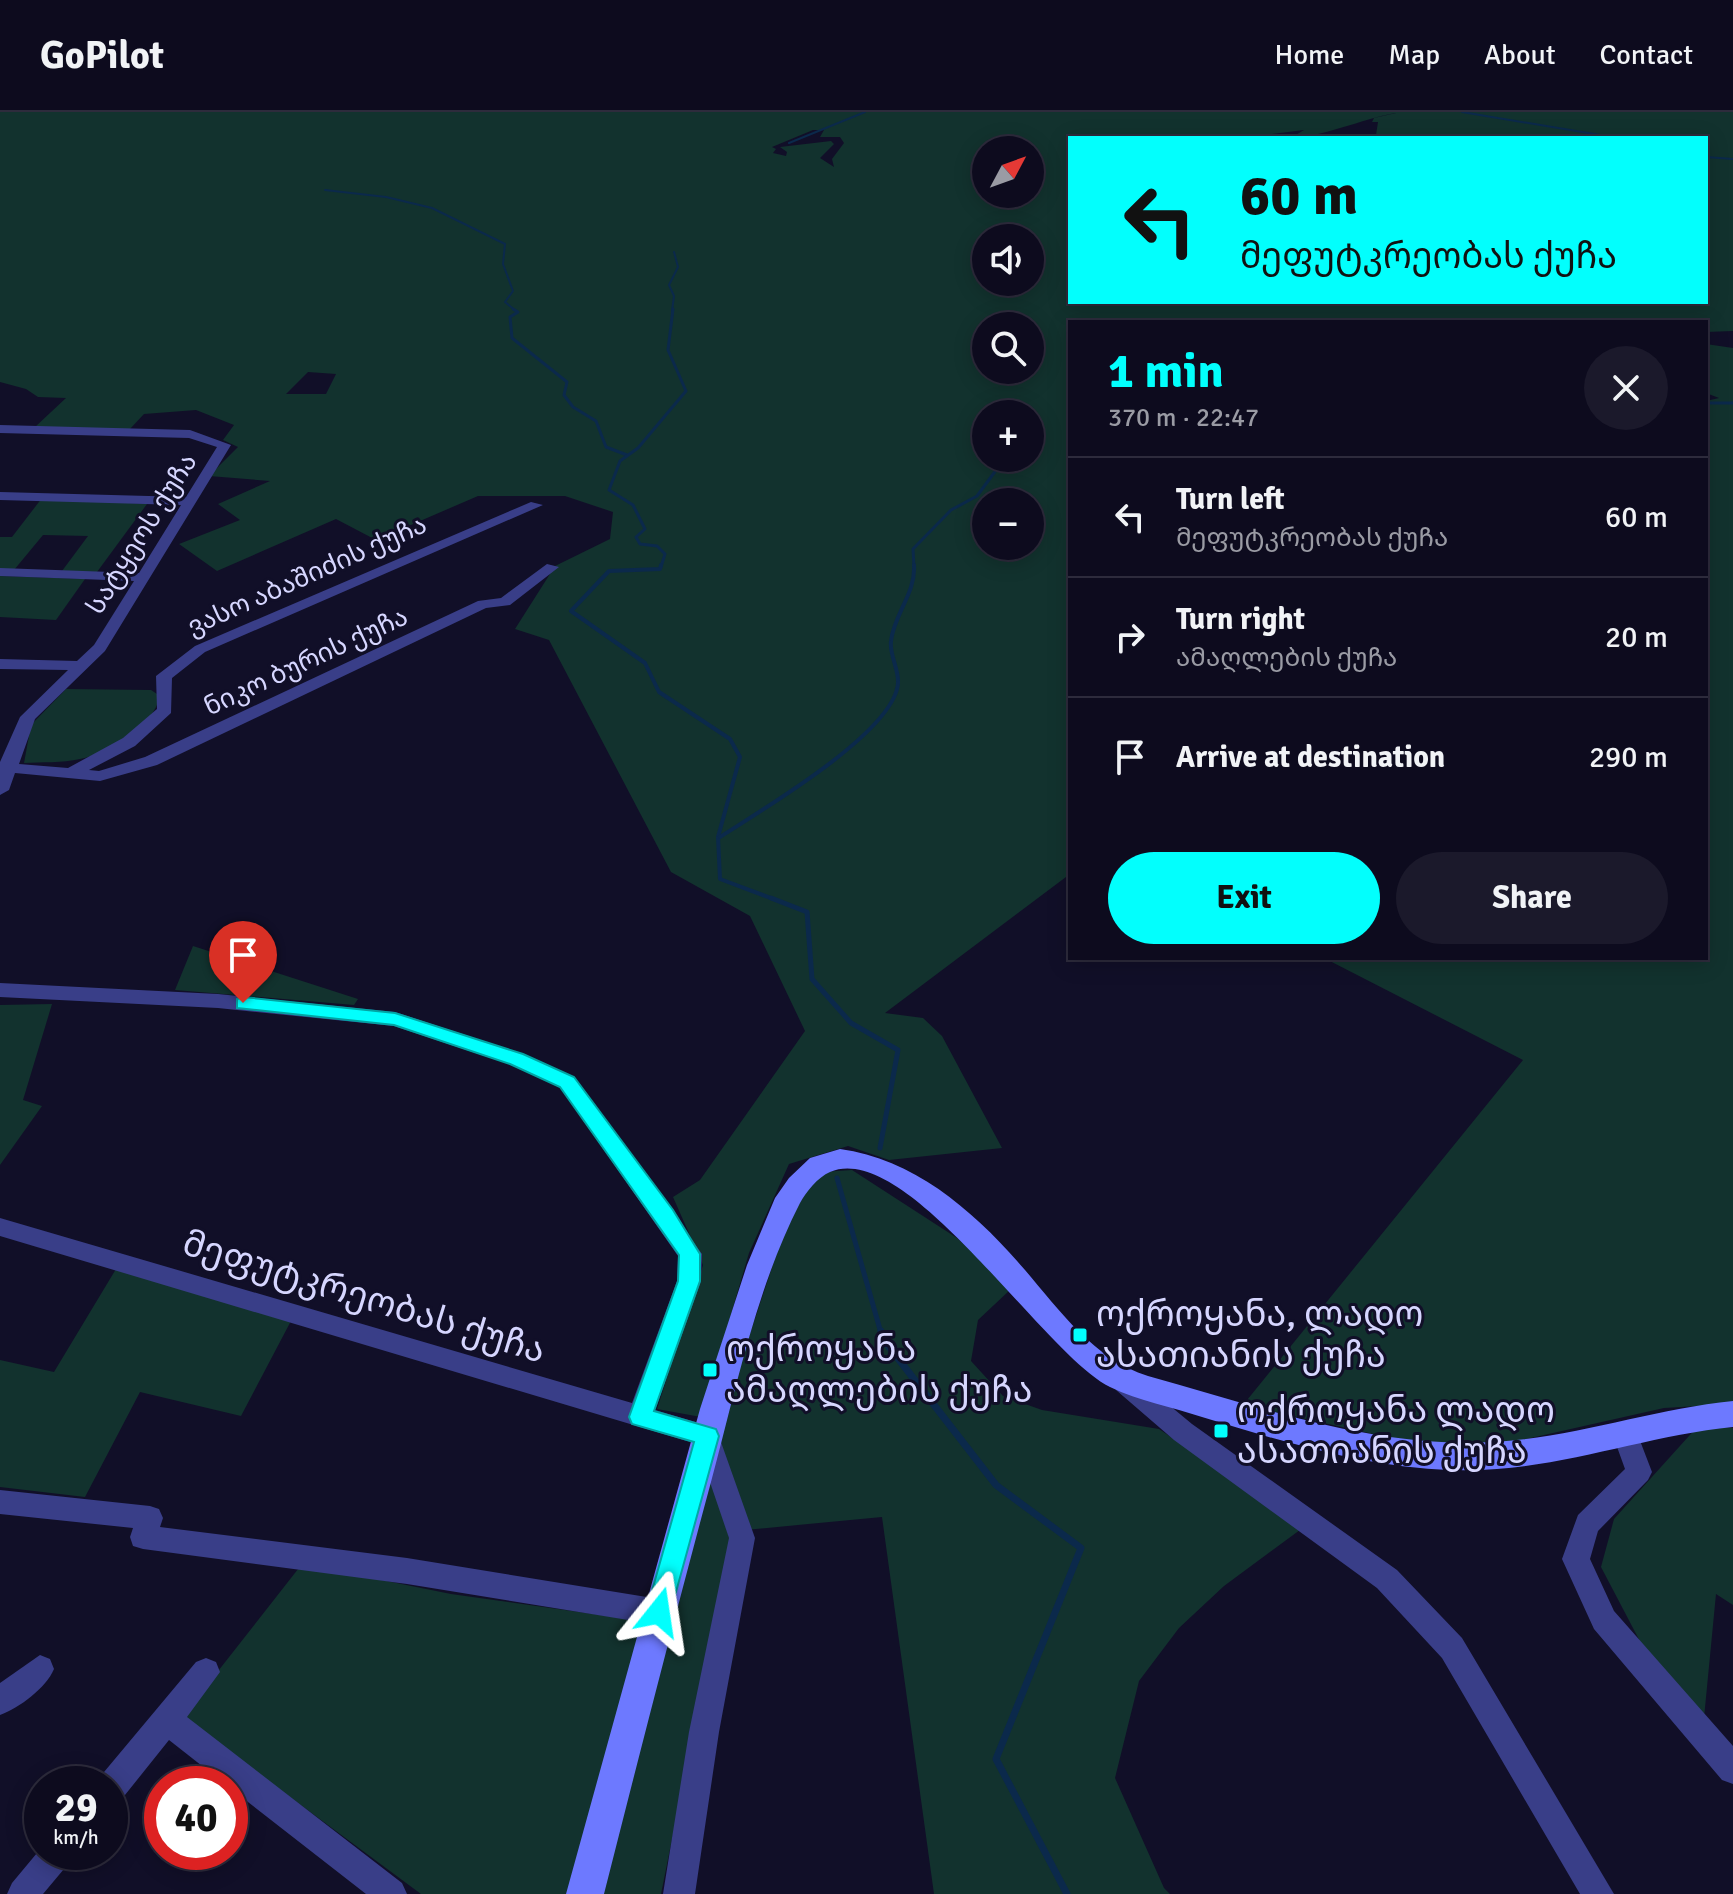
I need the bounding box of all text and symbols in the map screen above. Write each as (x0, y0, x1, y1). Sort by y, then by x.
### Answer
text: GoPilot (40, 32, 164, 79)
text: Home (1275, 38, 1344, 72)
text: Map (1388, 38, 1440, 72)
text: About (1484, 38, 1556, 72)
text: Contact (1600, 38, 1693, 72)
north arrow (972, 136, 1044, 208)
map controls (972, 136, 1044, 560)
text: 60 m (1240, 161, 1358, 230)
icon: left (1108, 168, 1212, 272)
button: sound (972, 224, 1044, 296)
text: მეფუტკრეობას ქუჩა (1240, 234, 1617, 279)
button: search (972, 312, 1044, 384)
text: 1 min (1108, 342, 1224, 401)
button: close (1584, 346, 1668, 430)
button: + (972, 400, 1044, 472)
text: 370 m · 22:47 (1108, 402, 1259, 434)
street label: სატყეოს ქუჩა (80, 448, 204, 620)
text: Turn left (1176, 481, 1285, 518)
button: − (972, 488, 1044, 560)
icon: left (1108, 495, 1152, 539)
text: 60 m (1605, 499, 1668, 536)
street label: ვასო აბაშიძის ქუჩა (182, 509, 432, 643)
text: მეფუტკრეობას ქუჩა (1176, 522, 1448, 554)
street label: ნიკო ბურის ქუჩა (199, 601, 413, 723)
text: Turn right (1176, 601, 1305, 638)
icon: right (1108, 615, 1152, 659)
text: 20 m (1605, 619, 1668, 656)
text: ამაღლების ქუჩა (1176, 642, 1397, 674)
icon: arrive (1108, 735, 1152, 779)
text: Arrive at destination (1176, 739, 1445, 776)
text: 290 m (1589, 739, 1668, 776)
button: Exit (1108, 852, 1380, 944)
button: Share (1396, 852, 1668, 944)
pin (209, 921, 277, 1003)
icon: arrive (221, 933, 265, 977)
street label: მეფუტკრეობას ქუჩა (177, 1220, 551, 1374)
place label: ოქროყანა, ლადო ასათიანის ქუჩა (1096, 1292, 1424, 1378)
marker: ოქროყანა, ლადო ასათიანის ქუჩა (1071, 1326, 1089, 1344)
place label: ოქროყანა ამაღლების ქუჩა (726, 1327, 1033, 1413)
marker: ოქროყანა ამაღლების ქუჩა (701, 1361, 719, 1379)
place label: ოქროყანა ლადო ასათიანის ქუჩა (1237, 1388, 1555, 1474)
marker: ოქროყანა ლადო ასათიანის ქუჩა (1212, 1422, 1230, 1440)
position arrow (617, 1570, 701, 1654)
speed limit sign: 40 (144, 1766, 248, 1870)
text: 29 (54, 1783, 98, 1833)
text: km/h (53, 1825, 99, 1850)

